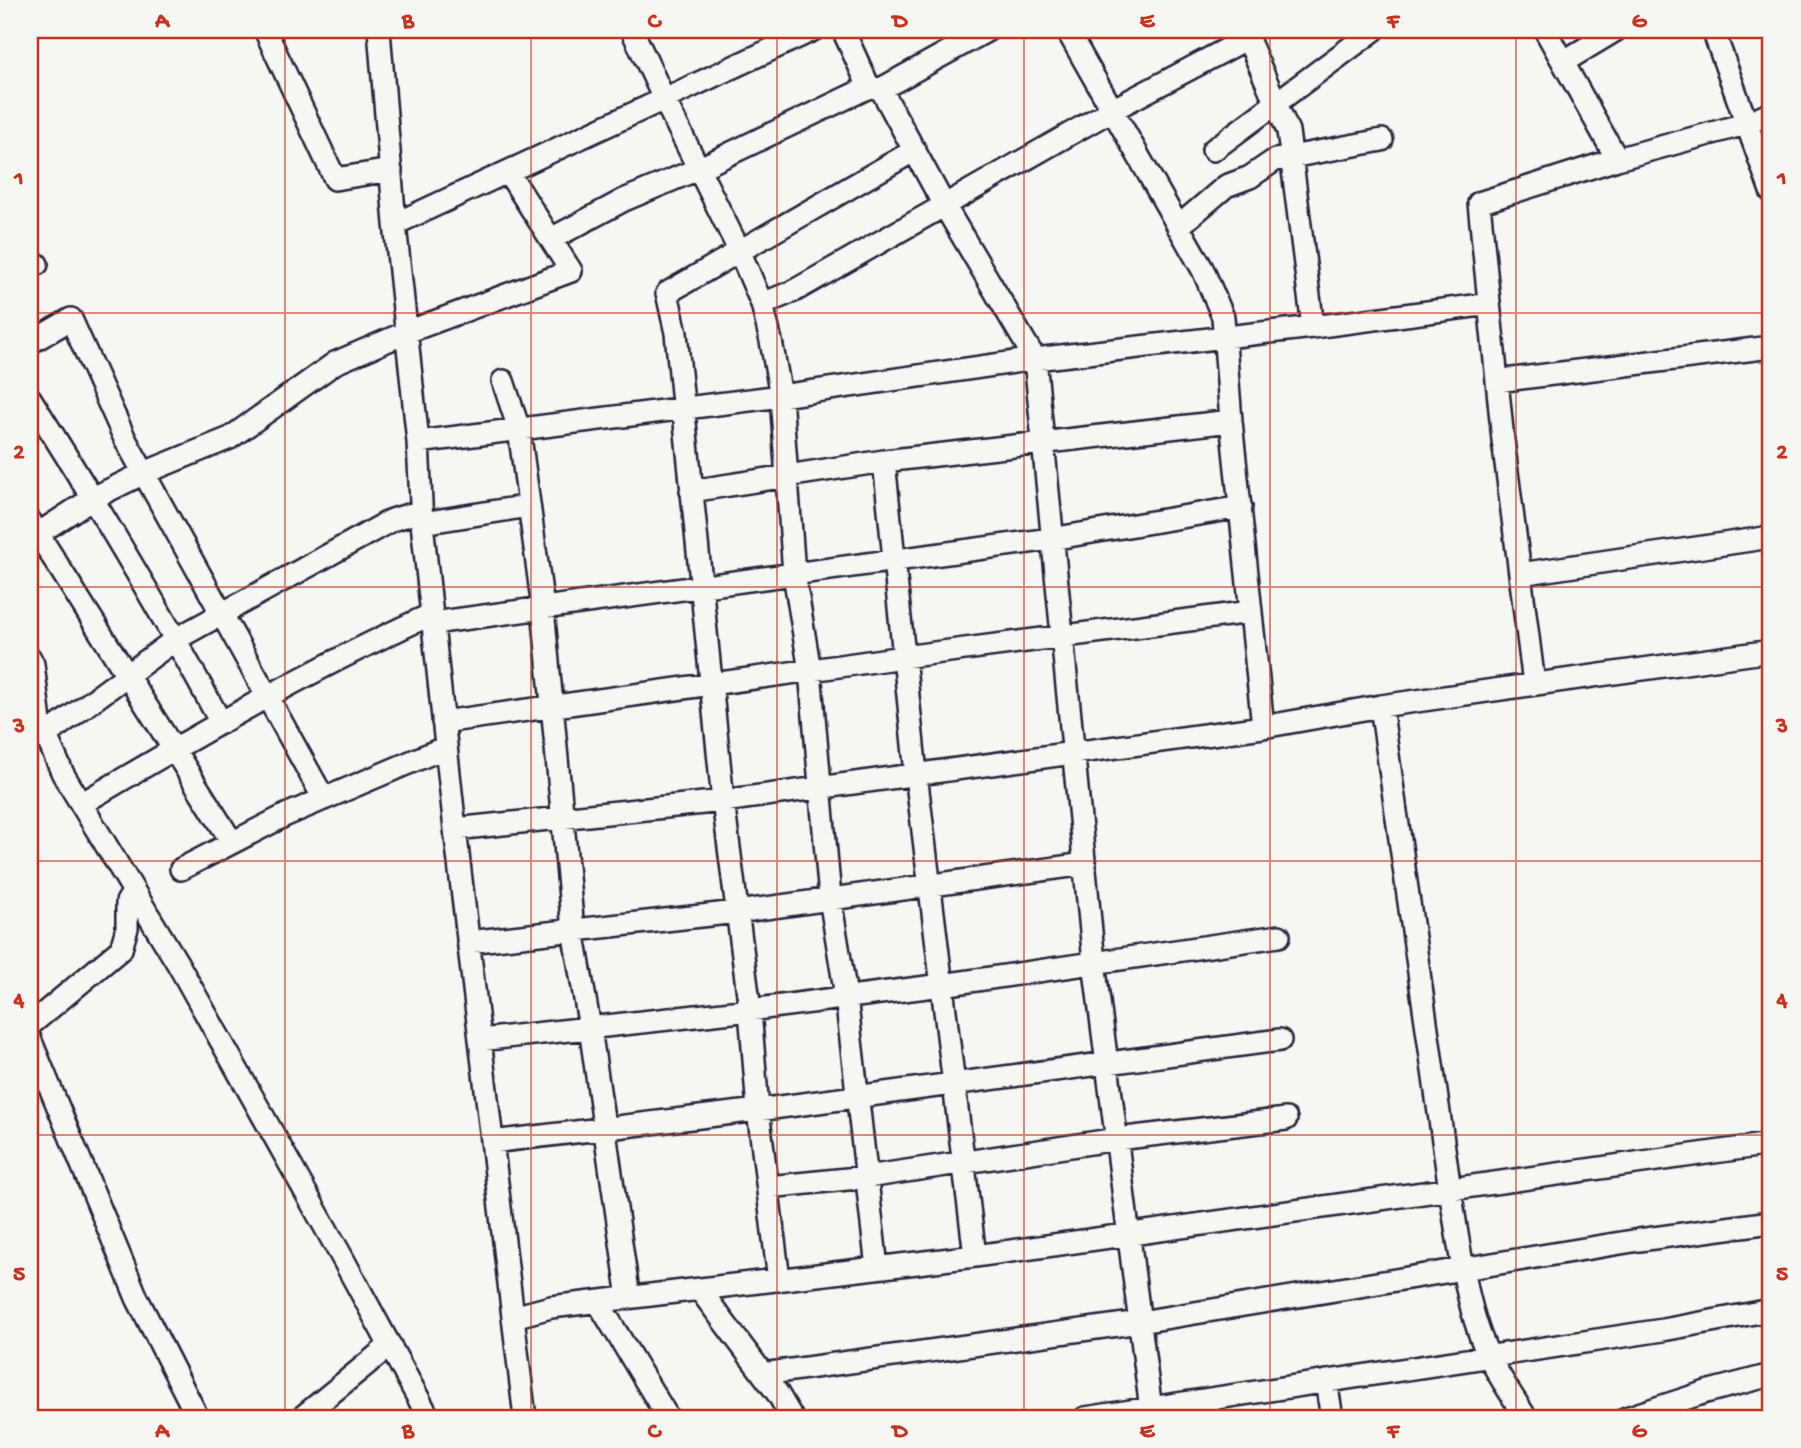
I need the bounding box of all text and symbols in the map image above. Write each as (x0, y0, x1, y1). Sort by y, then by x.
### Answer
text: A (154, 9, 170, 36)
text: B (401, 9, 415, 36)
text: C (648, 9, 663, 36)
text: D (891, 9, 909, 36)
text: E (1140, 9, 1156, 36)
text: F (1386, 9, 1401, 36)
text: G (1632, 9, 1648, 36)
text: 1 (13, 166, 24, 193)
text: 1 (1776, 166, 1787, 193)
text: 2 (13, 440, 25, 467)
text: 2 (1776, 440, 1788, 467)
text: 3 (12, 714, 25, 741)
text: 3 (1775, 714, 1788, 741)
text: 4 (13, 988, 25, 1015)
text: 4 (1776, 988, 1788, 1015)
text: 5 (13, 1262, 25, 1289)
text: 5 (1776, 1262, 1788, 1289)
text: A (154, 1419, 170, 1446)
text: B (401, 1419, 415, 1446)
text: C (648, 1419, 663, 1446)
text: D (891, 1419, 909, 1446)
text: E (1140, 1419, 1156, 1446)
text: F (1386, 1419, 1401, 1446)
text: G (1632, 1419, 1648, 1446)

